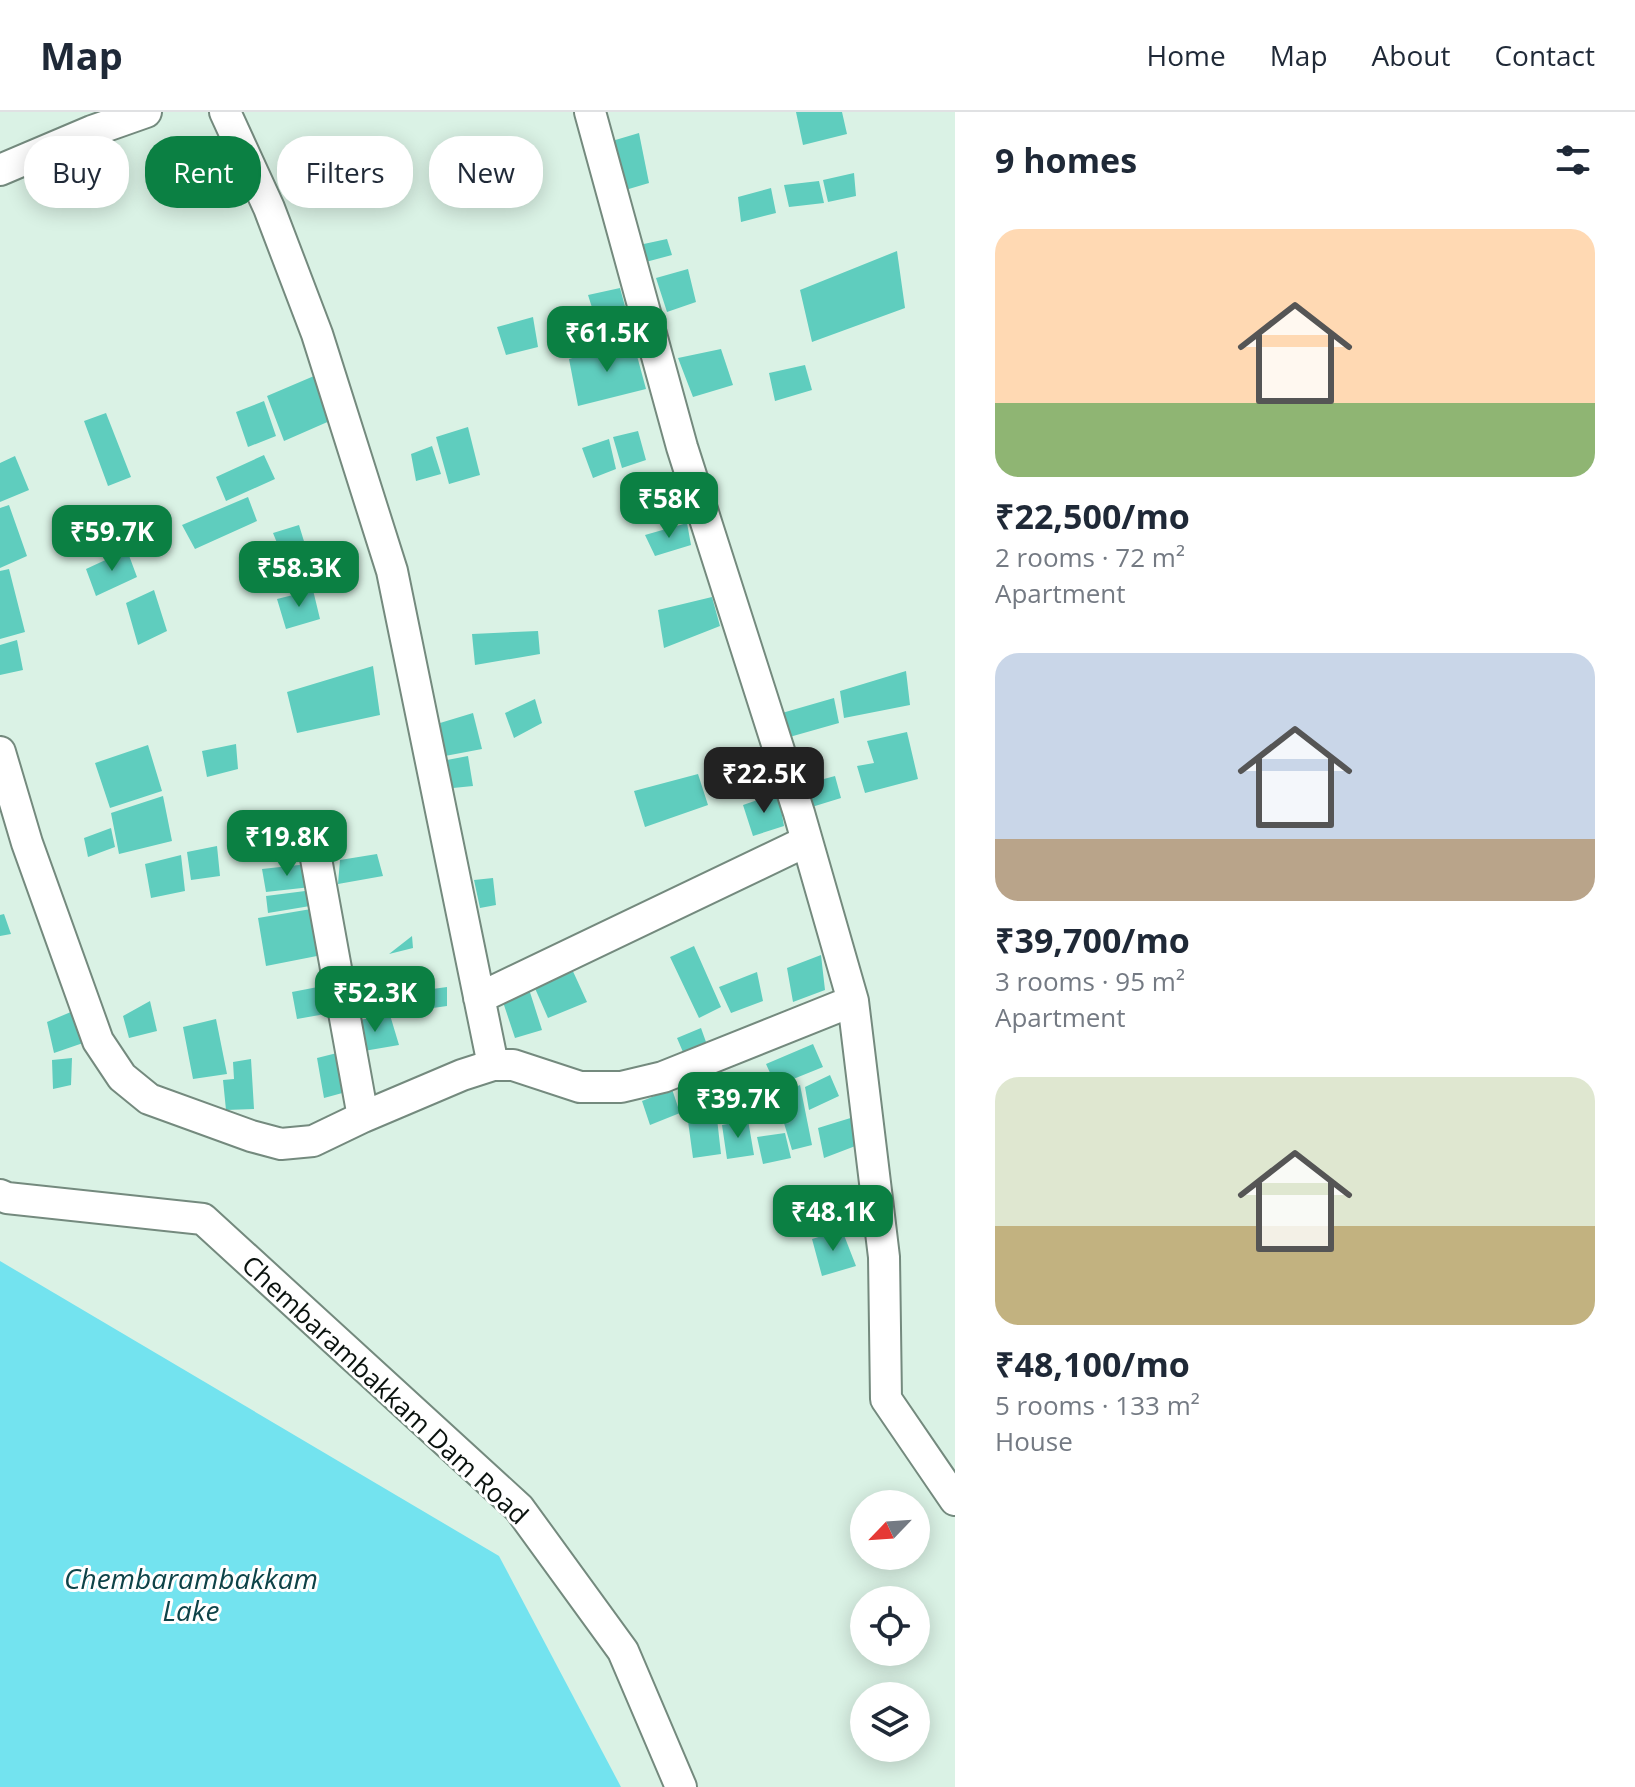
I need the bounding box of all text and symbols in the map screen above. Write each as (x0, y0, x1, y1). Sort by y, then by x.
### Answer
text: Map (40, 29, 123, 81)
text: Home (1147, 36, 1226, 74)
text: Map (1270, 36, 1328, 74)
text: About (1372, 36, 1450, 74)
text: Contact (1494, 36, 1595, 74)
chip: Buy (24, 136, 129, 208)
chip: Rent (145, 136, 261, 208)
chip: Filters (277, 136, 413, 208)
chip: New (429, 136, 543, 208)
text: 9 homes (995, 137, 1137, 183)
icon: filters (1551, 138, 1595, 182)
icon: home (1223, 281, 1367, 425)
pin: ₹61.5K (542, 306, 672, 374)
text: ₹61.5K (565, 314, 649, 350)
pin: ₹58K (622, 472, 716, 540)
text: ₹58K (638, 480, 700, 516)
text: ₹22,500/mo (995, 493, 1190, 539)
pin: ₹59.7K (47, 505, 177, 573)
text: ₹59.7K (70, 513, 154, 549)
text: 2 rooms · 72 m² (995, 539, 1185, 575)
pin: ₹58.3K (234, 541, 364, 609)
text: ₹58.3K (257, 549, 341, 585)
text: Apartment (995, 575, 1126, 611)
icon: home (1223, 705, 1367, 849)
pin: ₹22.5K (699, 747, 829, 815)
text: ₹22.5K (722, 755, 806, 791)
pin: ₹19.8K (222, 810, 352, 878)
text: ₹19.8K (245, 818, 329, 854)
text: ₹39,700/mo (995, 917, 1190, 963)
text: 3 rooms · 95 m² (995, 963, 1185, 999)
pin: ₹52.3K (310, 966, 440, 1034)
text: ₹52.3K (333, 974, 417, 1010)
text: Apartment (995, 999, 1126, 1035)
pin: ₹39.7K (673, 1072, 803, 1140)
text: ₹39.7K (696, 1080, 780, 1116)
icon: home (1223, 1129, 1367, 1273)
pin: ₹48.1K (768, 1185, 898, 1253)
text: ₹48.1K (791, 1193, 875, 1229)
street label: Chembarambakkam Dam Road (235, 1247, 537, 1532)
text: ₹48,100/mo (995, 1341, 1190, 1387)
text: 5 rooms · 133 m² (995, 1387, 1200, 1423)
text: House (995, 1423, 1073, 1459)
north arrow (850, 1490, 930, 1570)
map controls (850, 1490, 930, 1762)
water label: Chembarambakkam Lake (64, 1559, 318, 1629)
button: locate (850, 1586, 930, 1666)
button: layers (850, 1682, 930, 1762)

